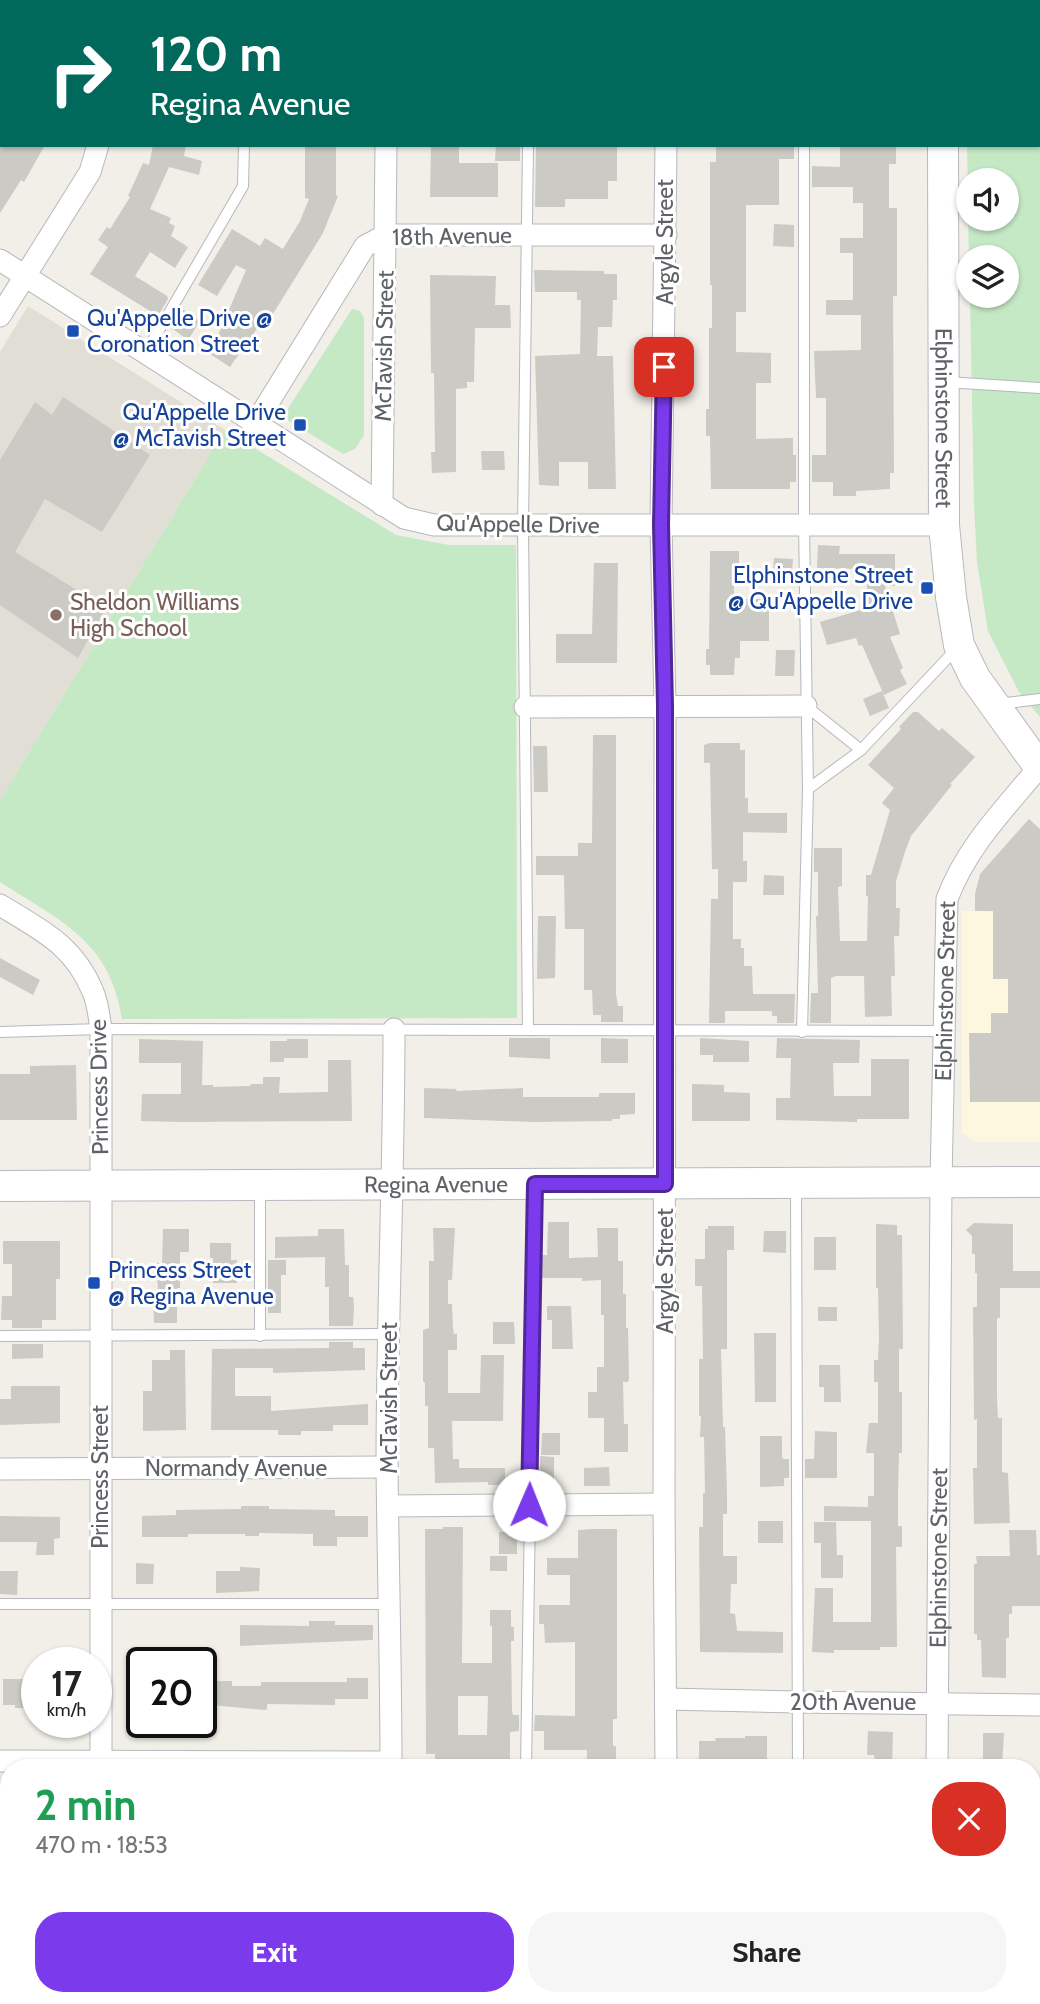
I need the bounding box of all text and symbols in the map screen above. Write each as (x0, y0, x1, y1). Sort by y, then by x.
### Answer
text: 120 m (150, 24, 282, 83)
icon: right (35, 28, 126, 119)
text: Regina Avenue (150, 84, 350, 123)
map controls (956, 168, 1019, 308)
button: sound (956, 168, 1019, 231)
street label: Argyle Street (651, 179, 679, 305)
street label: 18th Avenue (392, 221, 512, 251)
button: layers (956, 245, 1019, 308)
street label: McTavish Street (369, 270, 399, 422)
place label: Qu'Appelle Drive @ Coronation Street (87, 304, 272, 358)
marker: Qu'Appelle Drive @ Coronation Street (65, 323, 81, 339)
street label: Elphinstone Street (929, 328, 958, 508)
pin (634, 337, 694, 397)
icon: arrive (645, 348, 683, 386)
place label: Qu'Appelle Drive @ McTavish Street (113, 398, 286, 452)
marker: Qu'Appelle Drive @ McTavish Street (292, 417, 308, 433)
street label: Qu'Appelle Drive (436, 509, 600, 539)
place label: Elphinstone Street @ Qu'Appelle Drive (728, 561, 913, 615)
marker: Elphinstone Street @ Qu'Appelle Drive (919, 580, 935, 596)
place label: Sheldon Williams High School (70, 588, 239, 642)
marker: Sheldon Williams High School (48, 607, 64, 623)
street label: Elphinstone Street (929, 901, 961, 1081)
street label: Princess Drive (84, 1019, 114, 1155)
street label: Regina Avenue (364, 1170, 508, 1199)
street label: Argyle Street (651, 1208, 679, 1334)
place label: Princess Street @ Regina Avenue (108, 1256, 274, 1310)
marker: Princess Street @ Regina Avenue (86, 1275, 102, 1291)
street label: McTavish Street (375, 1322, 403, 1474)
street label: Princess Street (86, 1405, 114, 1549)
street label: Normandy Avenue (145, 1454, 327, 1482)
position arrow (492, 1468, 566, 1542)
street label: Elphinstone Street (924, 1468, 953, 1648)
speed limit sign: 20 (126, 1647, 217, 1738)
text: 17 (51, 1662, 82, 1705)
street label: 20th Avenue (790, 1688, 916, 1716)
text: km/h (47, 1699, 86, 1721)
text: 2 min (35, 1779, 136, 1831)
button: close (932, 1782, 1006, 1856)
text: 470 m · 18:53 (35, 1831, 168, 1859)
button: Exit (35, 1912, 514, 1992)
button: Share (528, 1912, 1006, 1992)

